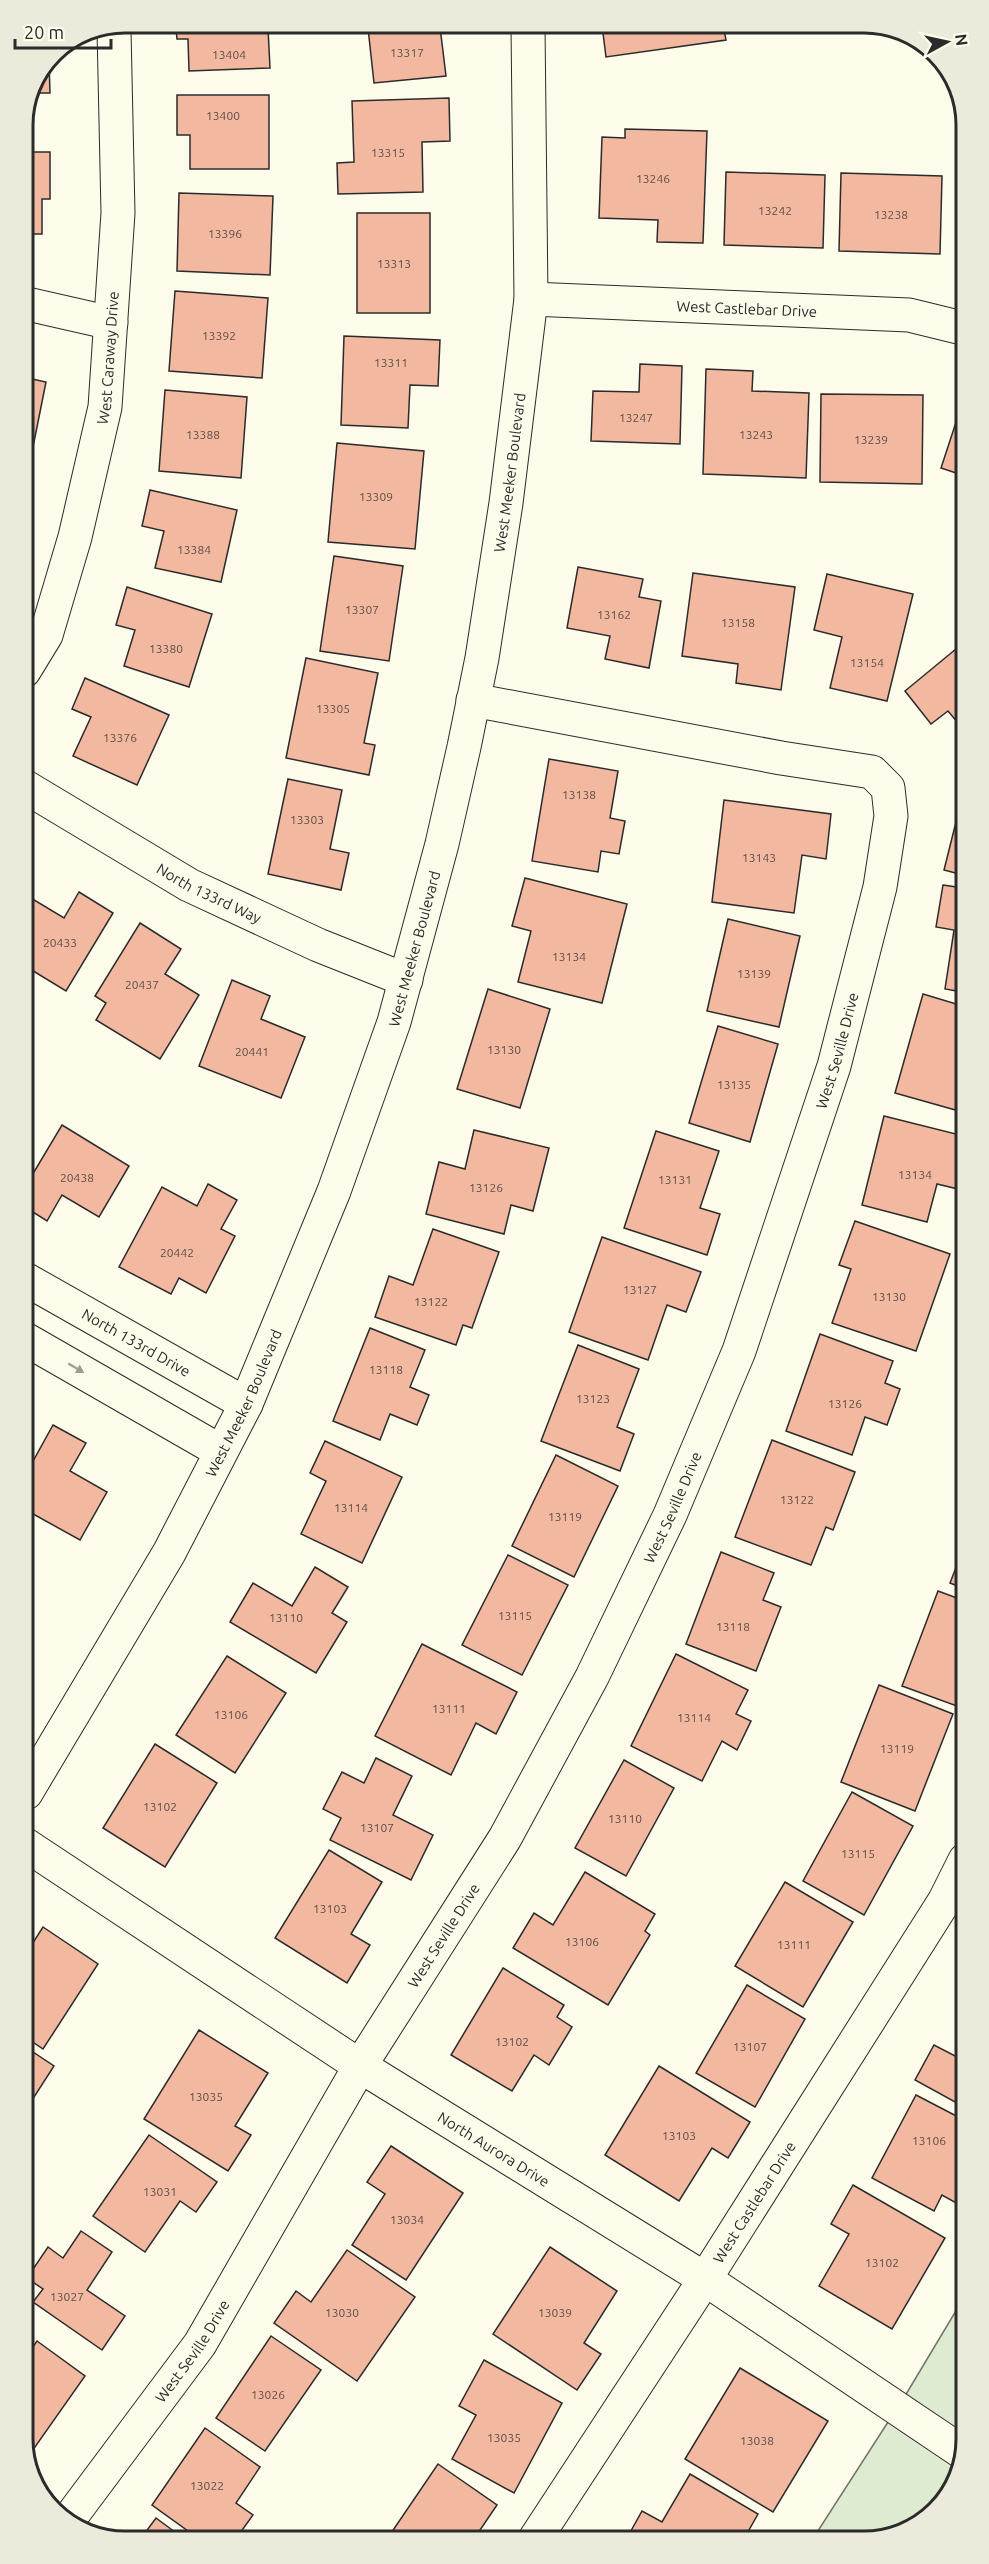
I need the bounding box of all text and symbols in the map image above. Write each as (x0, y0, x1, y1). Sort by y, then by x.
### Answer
scale bar (15, 12, 111, 50)
north arrow (917, 12, 977, 72)
text: 20 m (24, 22, 64, 42)
text: N (952, 33, 972, 47)
house number: 13317 (390, 46, 424, 59)
house number: 13404 (212, 48, 246, 61)
house number: 13400 (206, 109, 240, 122)
house number: 13315 (371, 146, 405, 159)
house number: 13246 (636, 172, 670, 185)
house number: 13242 (758, 204, 792, 217)
house number: 13238 (874, 208, 908, 221)
house number: 13396 (208, 227, 242, 240)
house number: 13313 (377, 257, 411, 270)
street label: West Caraway Drive (93, 291, 121, 426)
street label: West Castlebar Drive (676, 297, 817, 320)
house number: 13392 (202, 329, 236, 342)
house number: 13311 (374, 356, 408, 369)
street label: West Meeker Boulevard (490, 392, 528, 553)
house number: 13247 (619, 411, 653, 424)
house number: 13388 (186, 428, 220, 441)
house number: 13243 (739, 428, 773, 441)
house number: 13239 (854, 433, 888, 446)
house number: 13309 (359, 490, 393, 503)
house number: 13384 (177, 543, 211, 556)
house number: 13307 (345, 603, 379, 616)
house number: 13162 (597, 608, 631, 621)
house number: 13158 (721, 616, 755, 629)
house number: 13380 (149, 642, 183, 655)
house number: 13154 (850, 656, 884, 669)
house number: 13305 (316, 702, 350, 715)
house number: 13376 (103, 731, 137, 744)
house number: 13138 (562, 788, 596, 801)
house number: 13303 (290, 813, 324, 826)
house number: 13143 (742, 851, 776, 864)
street label: North 133rd Way (154, 859, 264, 926)
street label: West Meeker Boulevard (385, 869, 443, 1028)
house number: 20433 (43, 936, 77, 949)
house number: 13134 (552, 950, 586, 963)
house number: 13139 (737, 967, 771, 980)
house number: 20437 (125, 978, 159, 991)
street label: West Seville Drive (812, 991, 861, 1111)
house number: 13130 (487, 1043, 521, 1056)
house number: 20441 (235, 1045, 269, 1058)
house number: 13135 (717, 1078, 751, 1091)
house number: 13134 (898, 1168, 932, 1181)
house number: 20438 (60, 1171, 94, 1184)
house number: 13131 (658, 1173, 692, 1186)
house number: 13126 (469, 1181, 503, 1194)
house number: 20442 (160, 1246, 194, 1259)
house number: 13127 (623, 1283, 657, 1296)
house number: 13130 (872, 1290, 906, 1303)
house number: 13122 (414, 1295, 448, 1308)
street label: North 133rd Drive (79, 1305, 194, 1379)
street label: West Meeker Boulevard (202, 1327, 285, 1479)
one-way arrow (68, 1363, 85, 1373)
house number: 13118 (369, 1363, 403, 1376)
house number: 13123 (576, 1392, 610, 1405)
house number: 13126 (828, 1397, 862, 1410)
street label: West Seville Drive (640, 1449, 704, 1566)
house number: 13122 (780, 1493, 814, 1506)
house number: 13114 (334, 1501, 368, 1514)
house number: 13119 (548, 1510, 582, 1523)
house number: 13115 (498, 1609, 532, 1622)
house number: 13110 (269, 1611, 303, 1624)
house number: 13118 (716, 1620, 750, 1633)
house number: 13111 (432, 1702, 466, 1715)
house number: 13106 (214, 1708, 248, 1721)
house number: 13114 (677, 1711, 711, 1724)
house number: 13119 (880, 1742, 914, 1755)
house number: 13102 (143, 1800, 177, 1813)
house number: 13110 (608, 1812, 642, 1825)
house number: 13107 (360, 1821, 394, 1834)
house number: 13115 (841, 1847, 875, 1860)
street label: West Seville Drive (404, 1880, 483, 1990)
house number: 13103 (313, 1902, 347, 1915)
house number: 13106 (565, 1935, 599, 1948)
house number: 13111 (777, 1938, 811, 1951)
house number: 13102 (495, 2035, 529, 2048)
house number: 13107 (733, 2040, 767, 2053)
house number: 13035 (189, 2090, 223, 2103)
street label: North Aurora Drive (435, 2108, 553, 2190)
house number: 13103 (662, 2129, 696, 2142)
house number: 13106 (912, 2134, 946, 2147)
street label: West Castlebar Drive (709, 2138, 799, 2266)
house number: 13031 (143, 2185, 177, 2198)
house number: 13034 (390, 2213, 424, 2226)
house number: 13102 (865, 2256, 899, 2269)
house number: 13027 (50, 2290, 84, 2303)
street label: West Seville Drive (151, 2297, 232, 2405)
house number: 13030 (325, 2306, 359, 2319)
house number: 13039 (538, 2306, 572, 2319)
house number: 13026 (251, 2388, 285, 2401)
house number: 13035 (487, 2431, 521, 2444)
house number: 13038 (740, 2434, 774, 2447)
house number: 13022 (190, 2479, 224, 2492)

